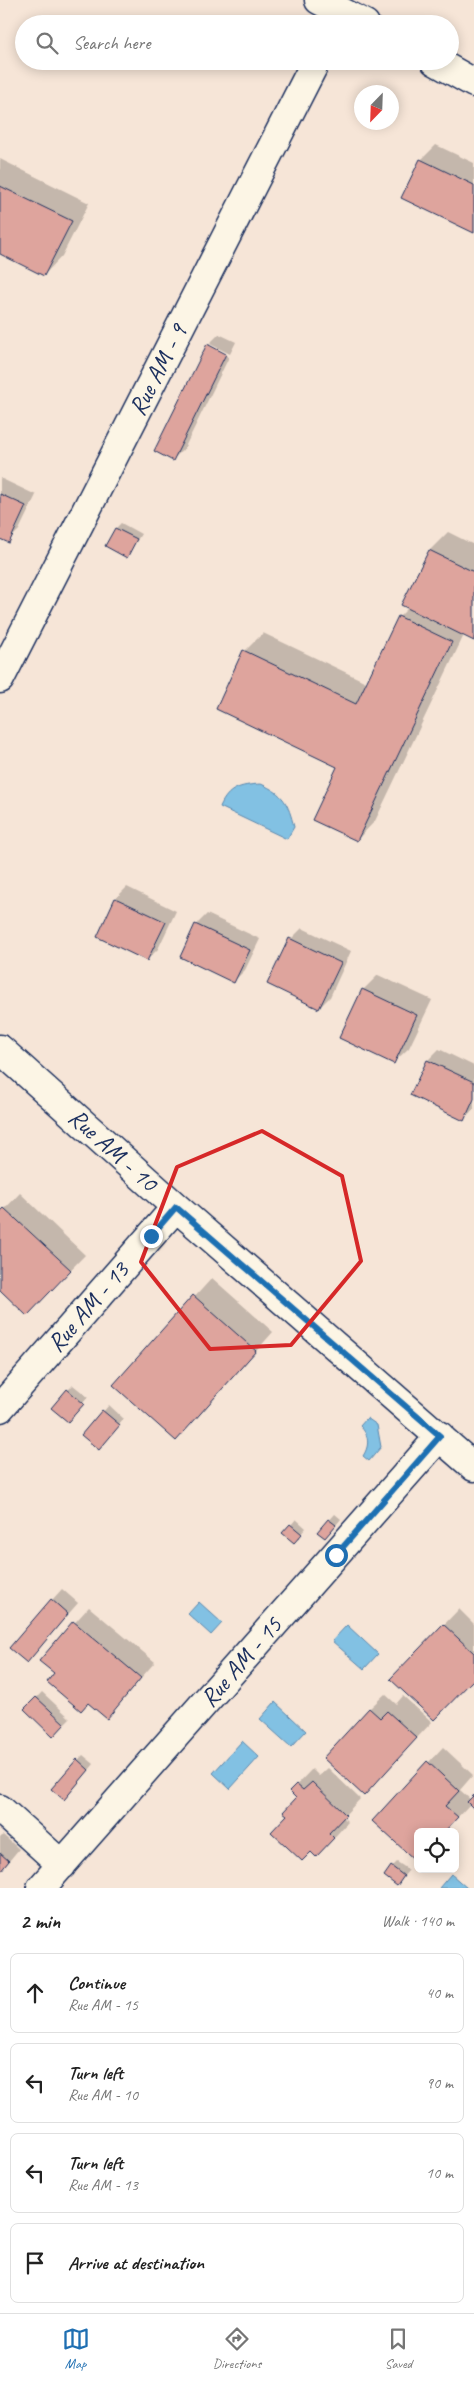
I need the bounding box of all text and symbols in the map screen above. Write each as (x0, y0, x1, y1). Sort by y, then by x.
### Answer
search box (15, 15, 459, 70)
icon: search (33, 29, 61, 57)
text: Search here (73, 31, 150, 55)
north arrow (354, 85, 399, 130)
street label: Rue AM - 9 (121, 317, 195, 421)
street label: Rue AM - 10 (62, 1102, 166, 1200)
route end (140, 1225, 163, 1248)
street label: Rue AM - 13 (40, 1254, 137, 1359)
route start (325, 1544, 348, 1567)
street label: Rue AM - 15 (193, 1609, 290, 1714)
map controls (414, 1828, 459, 1873)
button: locate (414, 1828, 459, 1873)
text: 2 min (20, 1908, 60, 1934)
text: Walk · 140 m (382, 1911, 454, 1931)
text: Continue (68, 1971, 125, 1995)
icon: ahead (21, 1979, 49, 2007)
text: 40 m (426, 1983, 453, 2003)
text: Rue AM - 15 (68, 1995, 138, 2015)
text: Turn left (68, 2061, 123, 2085)
icon: left (21, 2069, 49, 2097)
text: 90 m (426, 2073, 453, 2093)
text: Rue AM - 10 (68, 2085, 138, 2105)
text: Turn left (68, 2151, 123, 2175)
icon: left (21, 2159, 49, 2187)
text: 10 m (426, 2163, 453, 2183)
text: Rue AM - 13 (68, 2175, 138, 2195)
icon: arrive (21, 2249, 49, 2277)
text: Arrive at destination (68, 2251, 204, 2275)
tab: Map (62, 2325, 90, 2372)
tab: Directions (213, 2325, 261, 2372)
tab: Saved (384, 2325, 412, 2372)

